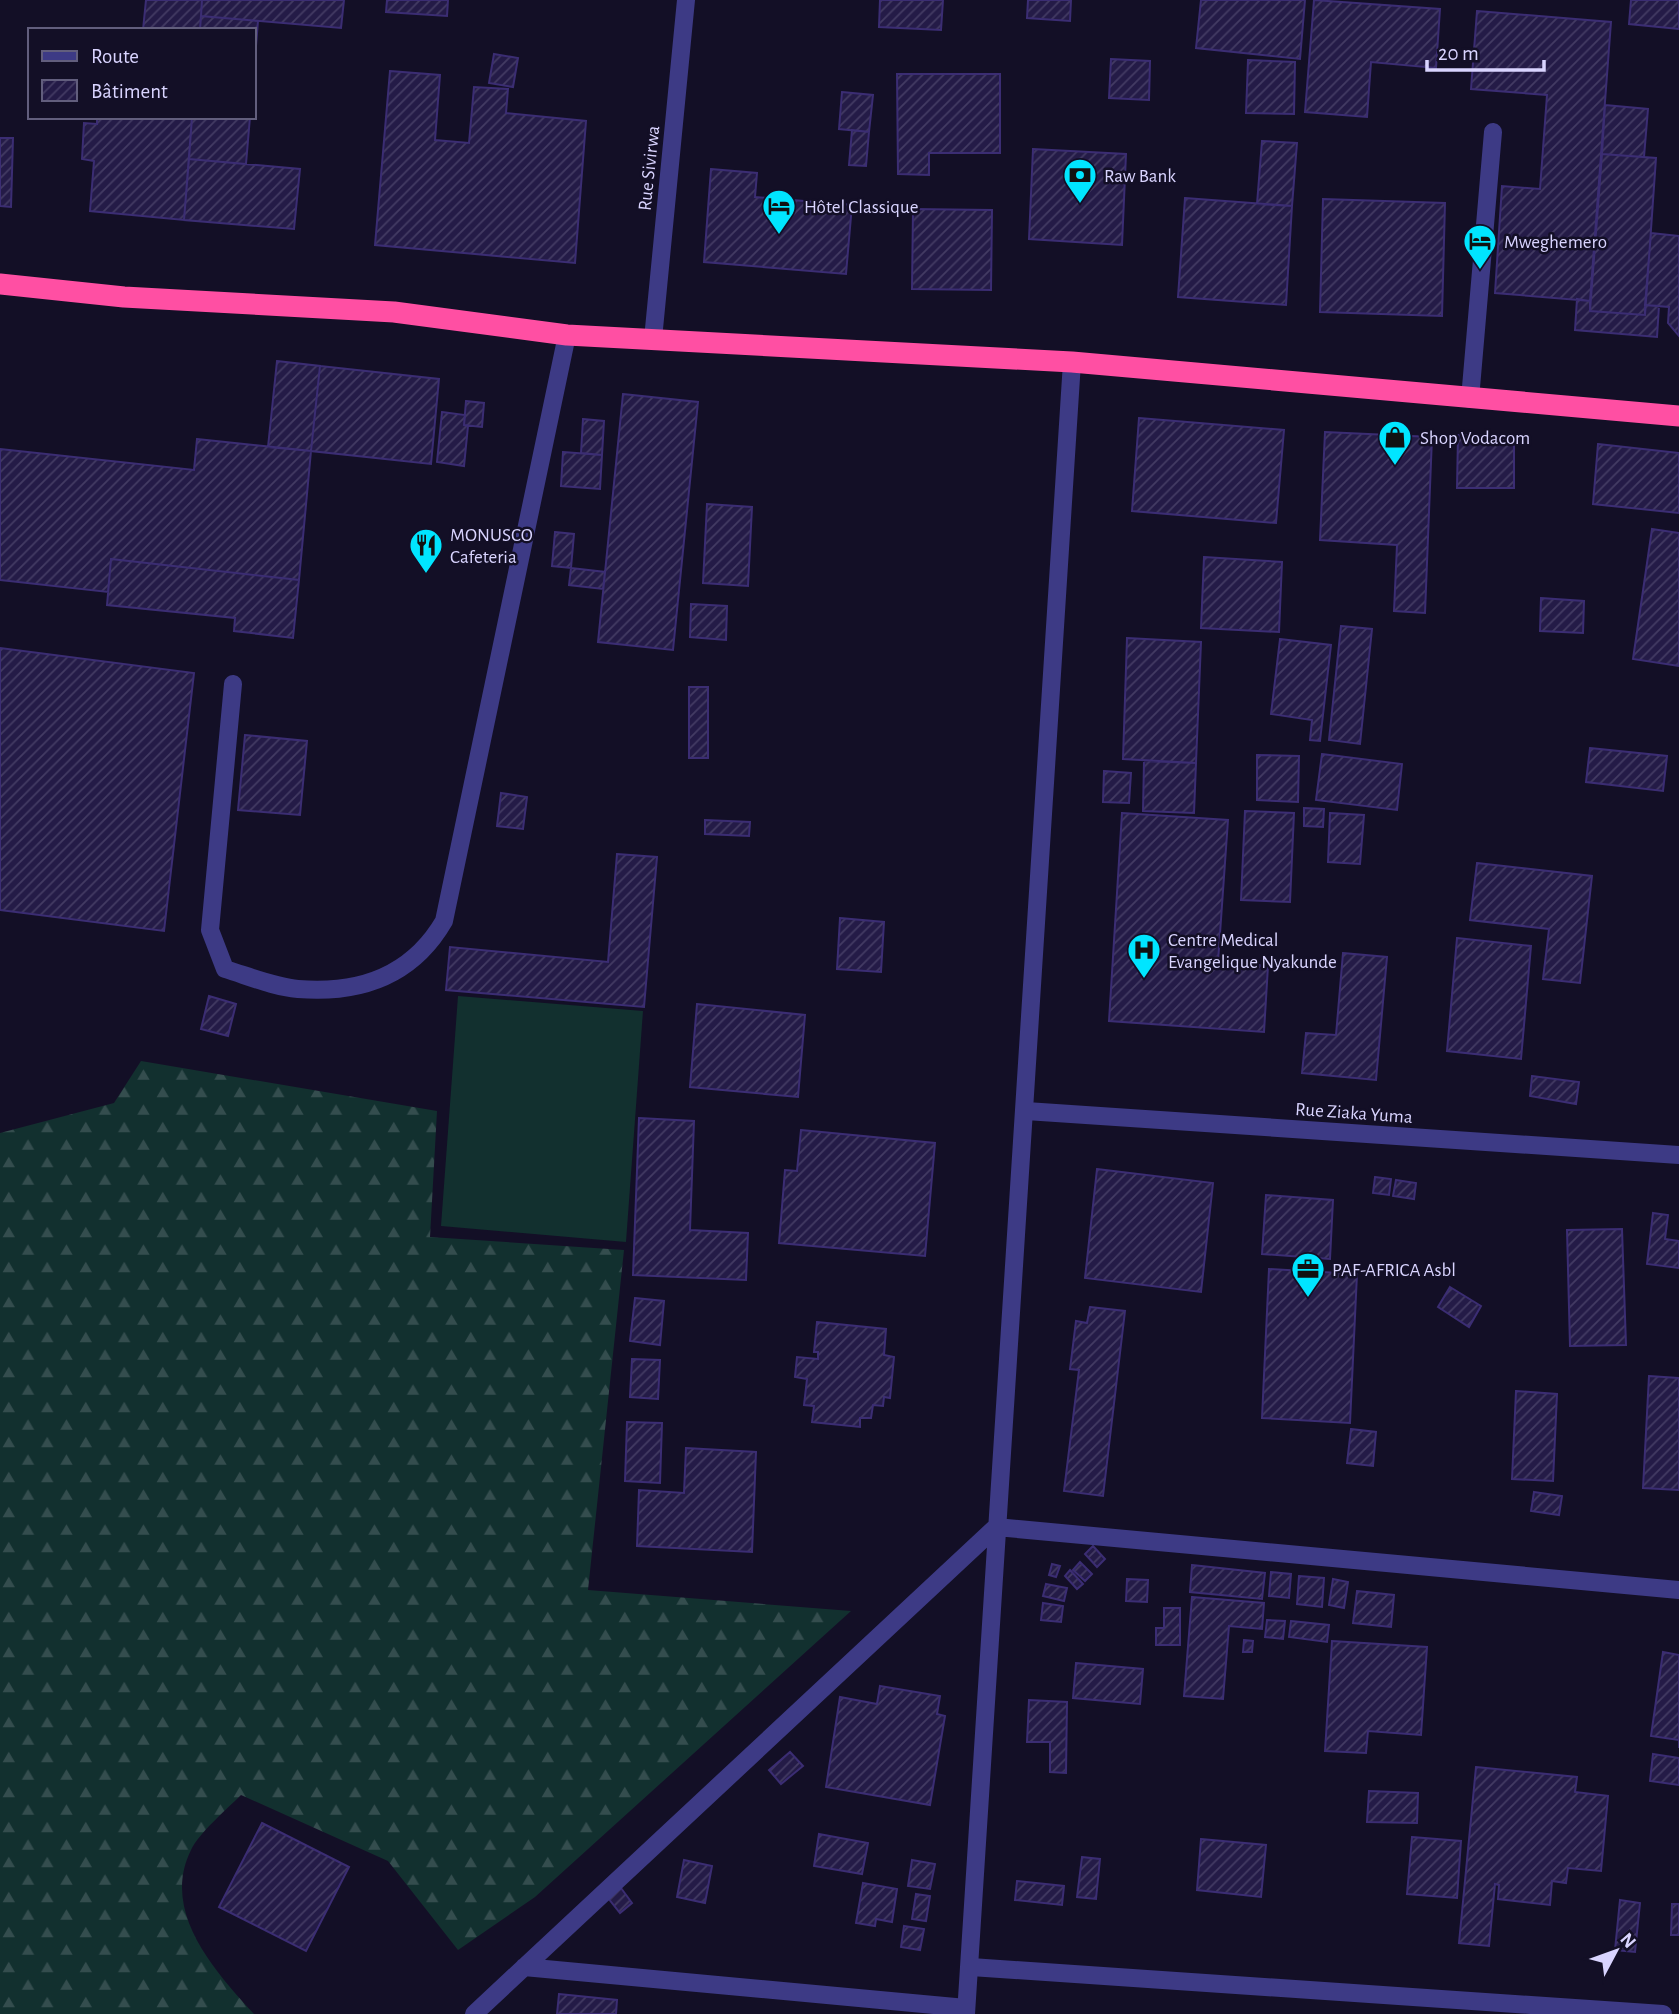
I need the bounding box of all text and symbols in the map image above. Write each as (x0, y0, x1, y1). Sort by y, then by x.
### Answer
legend (28, 28, 256, 119)
scale bar (1427, 28, 1544, 72)
text: 20 m (1438, 43, 1479, 64)
text: Route (91, 46, 139, 67)
text: Bâtiment (91, 81, 168, 102)
street label: Rue Sivirwa (636, 124, 663, 212)
bank icon: Raw Bank (1061, 156, 1099, 205)
place label: Raw Bank (1104, 167, 1176, 186)
hotel icon: Hôtel Classique (760, 187, 798, 236)
place label: Hôtel Classique (804, 198, 918, 217)
hotel icon: Mweghemero (1461, 222, 1499, 271)
place label: Mweghemero (1504, 233, 1607, 252)
shop icon: Shop Vodacom (1376, 418, 1414, 467)
place label: Shop Vodacom (1420, 429, 1530, 448)
restaurant icon: MONUSCO Cafeteria (407, 526, 445, 575)
place label: MONUSCO Cafeteria (450, 526, 533, 567)
hospital icon: Centre Medical Evangelique Nyakunde (1125, 931, 1163, 980)
place label: Centre Medical Evangelique Nyakunde (1168, 931, 1337, 972)
street label: Rue Ziaka Yuma (1295, 1100, 1413, 1127)
office icon: PAF-AFRICA Asbl (1289, 1250, 1327, 1299)
place label: PAF-AFRICA Asbl (1332, 1261, 1456, 1280)
north arrow (1581, 1916, 1651, 1986)
text: N (1616, 1930, 1639, 1952)

